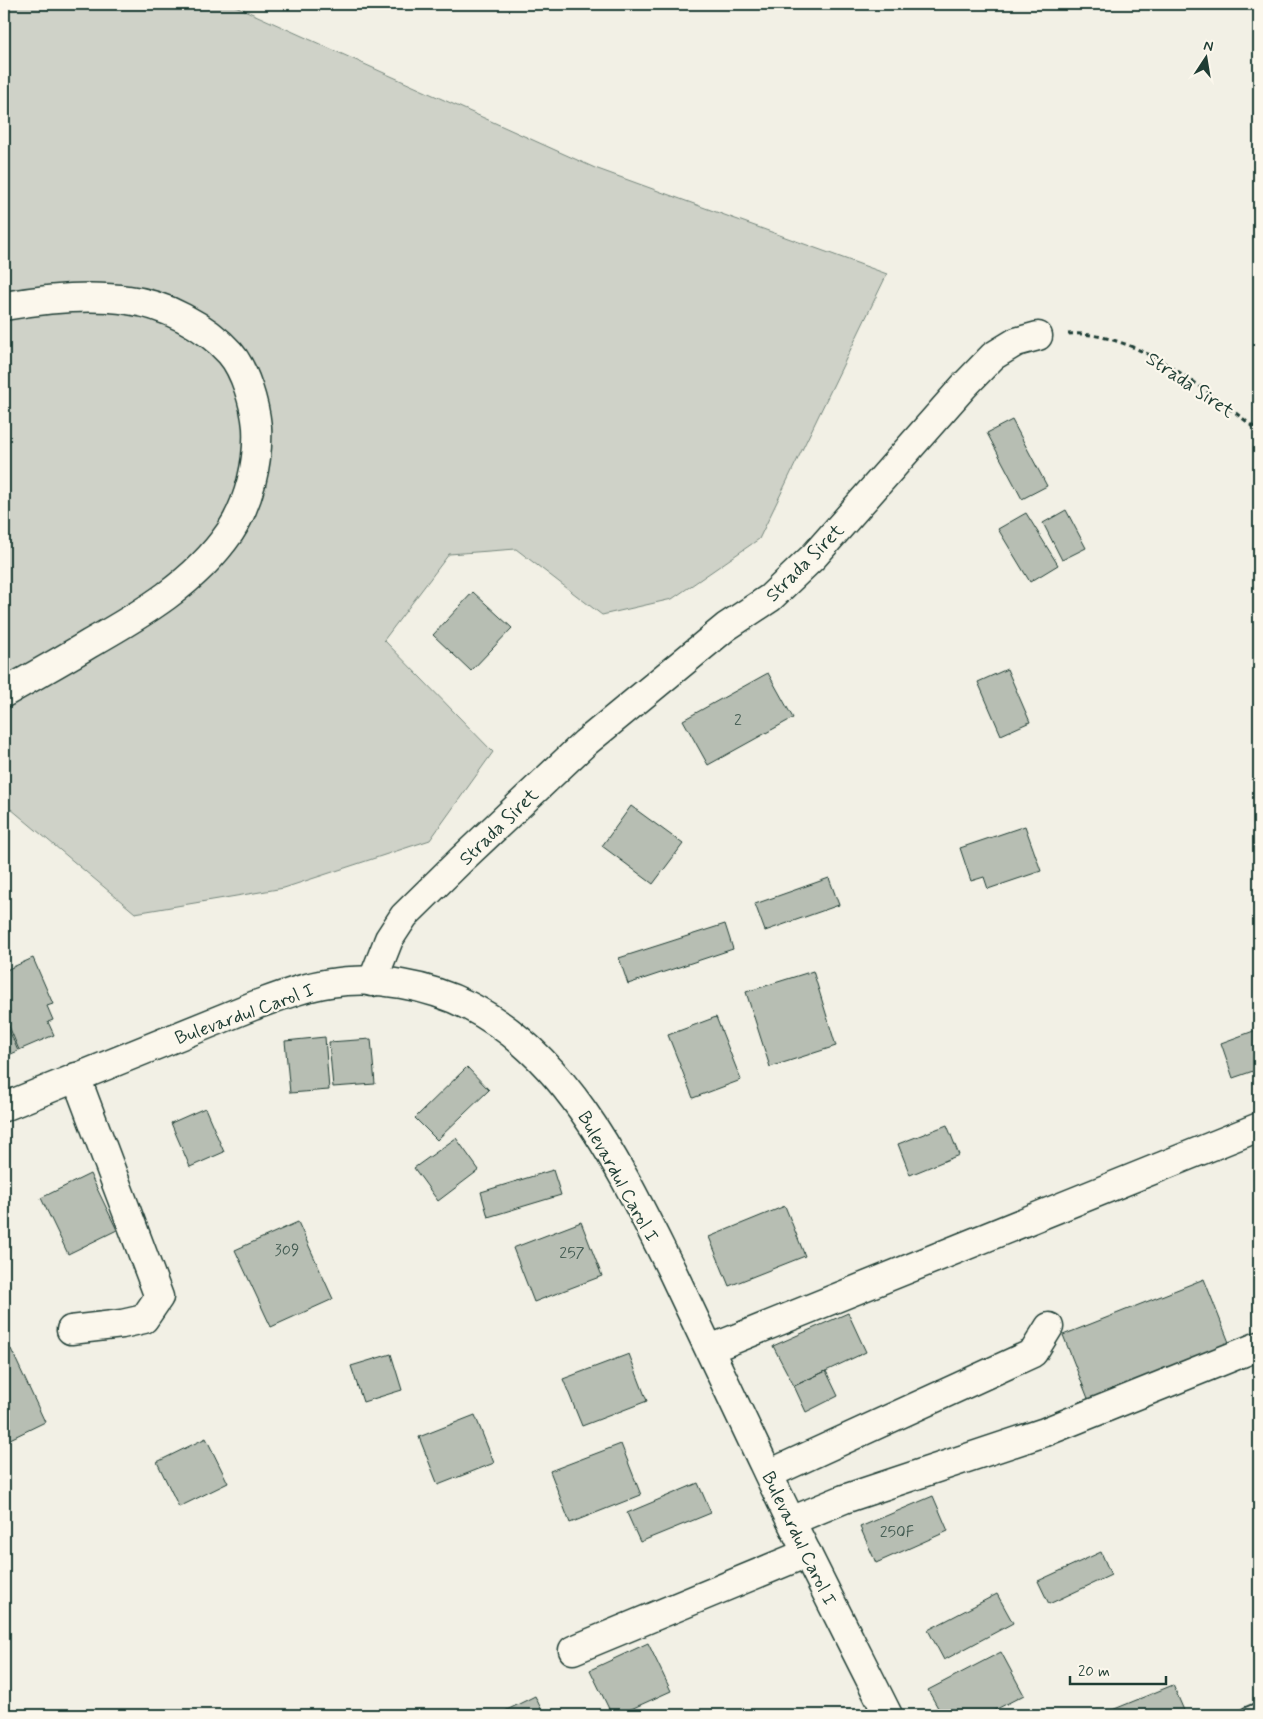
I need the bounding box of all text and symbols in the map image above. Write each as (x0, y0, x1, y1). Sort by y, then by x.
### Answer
north arrow (1180, 32, 1230, 82)
text: N (1202, 36, 1215, 56)
street label: Strada Siret (1141, 347, 1239, 424)
street label: Strada Siret (760, 518, 850, 608)
house number: 2 (734, 710, 742, 731)
street label: Strada Siret (454, 783, 544, 871)
street label: Bulevardul Carol I (172, 978, 318, 1051)
street label: Bulevardul Carol I (571, 1107, 664, 1247)
house number: 309 (275, 1240, 299, 1261)
house number: 257 (559, 1243, 585, 1264)
street label: Bulevardul Carol I (755, 1467, 842, 1610)
house number: 250F (880, 1522, 914, 1543)
scale bar (1070, 1654, 1167, 1686)
text: 20 m (1078, 1662, 1110, 1682)

